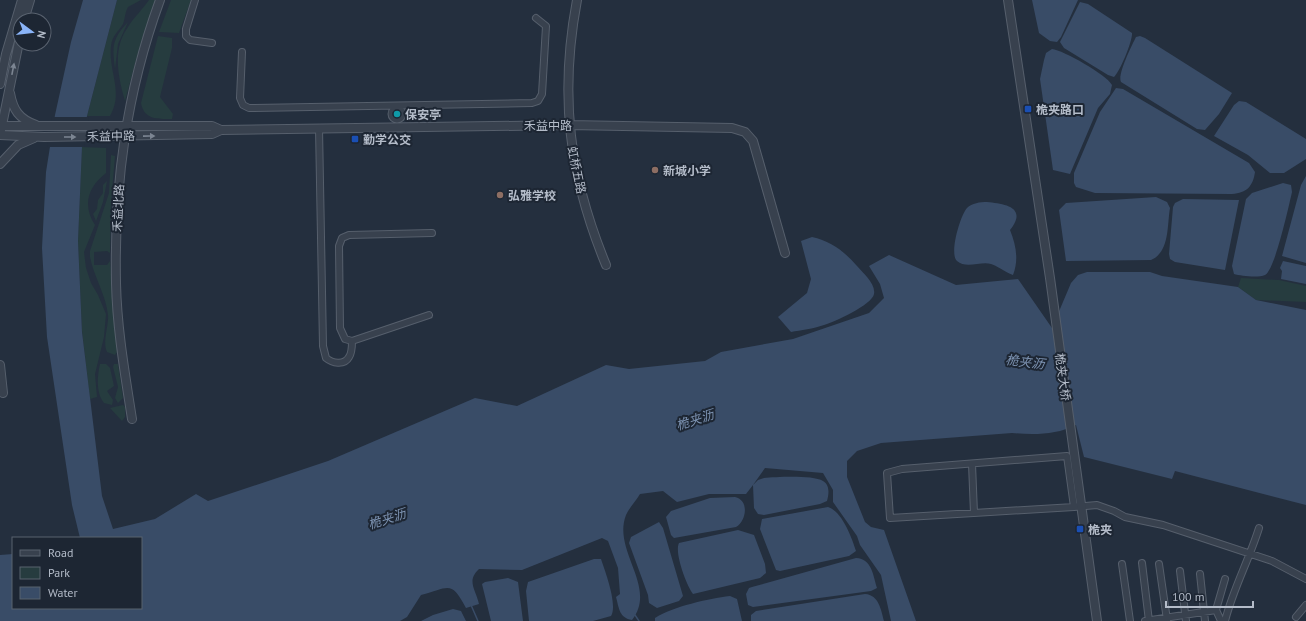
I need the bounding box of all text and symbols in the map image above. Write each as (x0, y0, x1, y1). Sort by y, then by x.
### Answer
north arrow (12, 12, 52, 52)
text: N (34, 29, 49, 40)
one-way arrow (10, 63, 16, 76)
place label: 桅夹路口 (1036, 102, 1084, 117)
marker: 桅夹路口 (1023, 104, 1033, 114)
place label: 保安亭 (405, 107, 441, 122)
marker: 保安亭 (392, 109, 402, 119)
street label: 禾益中路 (524, 118, 572, 133)
street label: 禾益中路 (87, 128, 135, 144)
one-way arrow (143, 132, 155, 139)
place label: 勤学公交 (363, 132, 411, 147)
one-way arrow (64, 134, 77, 140)
marker: 勤学公交 (350, 134, 360, 144)
street label: 虹桥五路 (565, 145, 589, 195)
place label: 新城小学 (663, 163, 711, 178)
marker: 新城小学 (650, 165, 660, 175)
street label: 禾益北路 (109, 184, 127, 232)
place label: 弘雅学校 (508, 188, 556, 203)
marker: 弘雅学校 (495, 190, 505, 200)
water label: 桅夹沥 (1005, 351, 1047, 373)
street label: 桅夹大桥 (1052, 352, 1074, 402)
water label: 桅夹沥 (674, 405, 718, 434)
water label: 桅夹沥 (366, 504, 410, 533)
place label: 桅夹 (1088, 522, 1112, 537)
marker: 桅夹 (1075, 524, 1085, 534)
legend (12, 537, 142, 609)
text: Road (48, 545, 73, 560)
text: Park (48, 565, 70, 580)
scale bar (1166, 583, 1253, 609)
text: Water (48, 585, 78, 600)
text: 100 m (1172, 589, 1205, 604)

